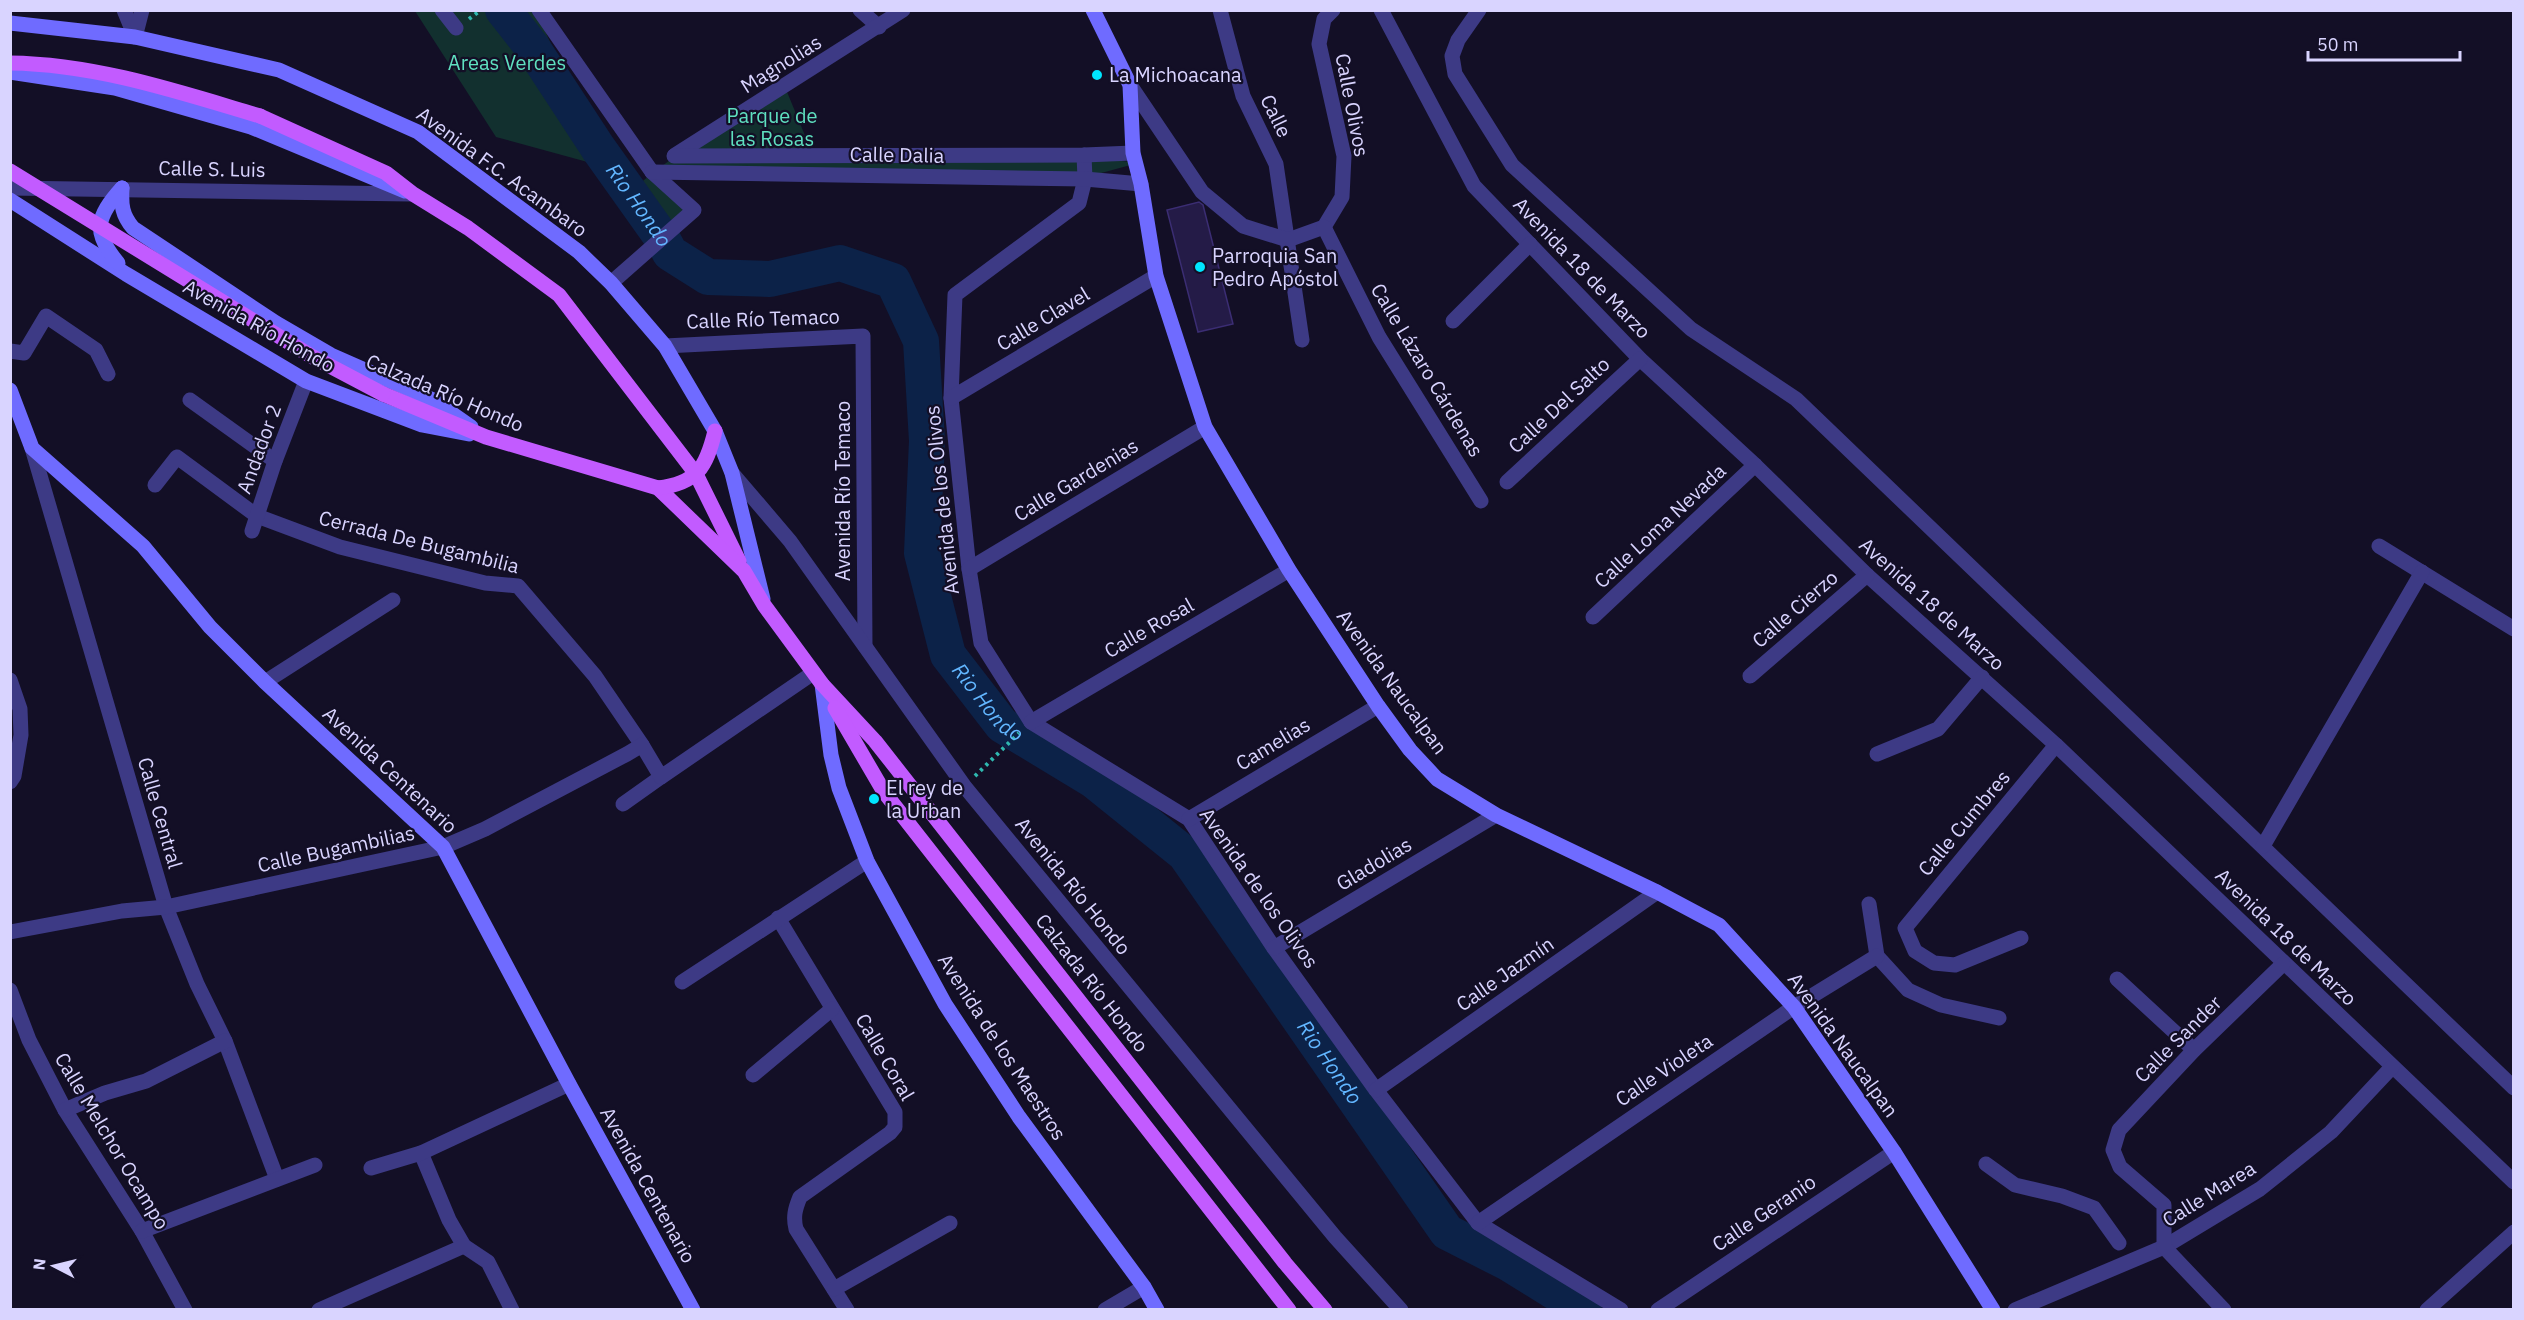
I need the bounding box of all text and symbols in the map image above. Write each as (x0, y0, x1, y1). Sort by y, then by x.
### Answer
scale bar (2308, 24, 2460, 62)
street label: Magnolias (735, 28, 826, 99)
text: 50 m (2317, 33, 2359, 56)
park label: Areas Verdes (448, 49, 566, 76)
street label: Calle Olivos (1329, 51, 1376, 159)
place label: La Michoacana (1109, 61, 1242, 88)
marker: La Michoacana (1090, 68, 1104, 82)
street label: Calle (1254, 90, 1298, 142)
street label: Avenida F.C. Acambaro (411, 100, 593, 243)
park label: Parque de las Rosas (726, 102, 818, 152)
street label: Calle Dalia (849, 140, 945, 169)
street label: Calle S. Luis (158, 154, 266, 183)
water label: Rio Hondo (600, 157, 679, 251)
street label: Avenida 18 de Marzo (1508, 191, 1657, 344)
place label: Parroquia San Pedro Apóstol (1212, 242, 1338, 292)
marker: Parroquia San Pedro Apóstol (1193, 260, 1207, 274)
street label: Avenida Río Hondo (178, 273, 340, 378)
street label: Calle Lázaro Cárdenas (1365, 278, 1490, 462)
street label: Calle Clavel (991, 280, 1094, 357)
street label: Calle Río Temaco (686, 302, 840, 335)
street label: Calzada Río Hondo (362, 347, 528, 438)
street label: Calle Del Salto (1502, 350, 1615, 459)
street label: Andador 2 (230, 400, 287, 497)
street label: Avenida Río Temaco (829, 401, 856, 581)
street label: Avenida de los Olivos (918, 404, 965, 596)
street label: Calle Gardenias (1008, 432, 1143, 527)
street label: Calle Loma Nevada (1588, 457, 1732, 594)
street label: Cerrada De Bugambilia (316, 504, 522, 580)
street label: Avenida 18 de Marzo (1854, 531, 2011, 676)
street label: Calle Cierzo (1746, 564, 1843, 653)
street label: Calle Rosal (1099, 591, 1198, 664)
street label: Avenida Naucalpan (1331, 604, 1454, 759)
water label: Rio Hondo (946, 657, 1029, 748)
street label: Avenida Centenario (317, 700, 463, 839)
street label: Camelias (1230, 711, 1315, 776)
street label: Calle Central (132, 754, 189, 872)
street label: Calle Cumbres (1911, 764, 2016, 881)
place label: El rey de la Urban (886, 774, 963, 824)
marker: El rey de la Urban (867, 792, 881, 806)
street label: Avenida de los Olivos (1194, 802, 1325, 973)
street label: Avenida Río Hondo (1010, 811, 1137, 960)
street label: Calle Bugambilias (255, 819, 417, 878)
street label: Gladolias (1331, 830, 1417, 897)
street label: Avenida 18 de Marzo (2210, 862, 2363, 1011)
street label: Calzada Río Hondo (1030, 908, 1155, 1057)
street label: Calle Jazmín (1450, 930, 1559, 1017)
street label: Avenida de los Maestros (932, 948, 1073, 1145)
street label: Avenida Naucalpan (1782, 967, 1905, 1122)
street label: Calle Sander (2128, 989, 2227, 1088)
street label: Calle Coral (850, 1008, 921, 1105)
water label: Rio Hondo (1291, 1014, 1369, 1110)
street label: Calle Violeta (1610, 1027, 1718, 1112)
street label: Calle Melchor Ocampo (49, 1047, 176, 1234)
street label: Avenida Centenario (594, 1102, 703, 1268)
street label: Calle Marea (2157, 1154, 2261, 1233)
street label: Calle Geranio (1706, 1168, 1821, 1257)
north arrow (24, 1236, 84, 1296)
text: N (28, 1257, 50, 1271)

